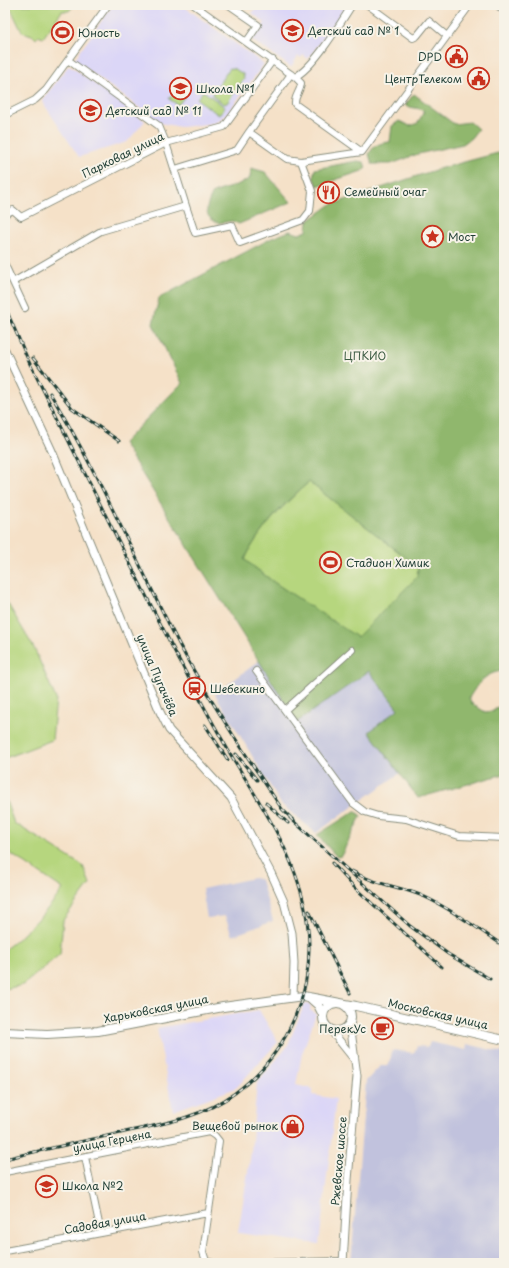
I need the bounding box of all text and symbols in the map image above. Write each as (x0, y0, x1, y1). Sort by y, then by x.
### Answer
school or university icon: Детский сад № 1 (280, 18, 306, 44)
sports icon: Юность (50, 20, 76, 46)
place label: Детский сад № 1 (307, 22, 399, 39)
place label: Юность (78, 24, 120, 41)
public building icon: DPD (444, 44, 470, 70)
place label: DPD (418, 48, 442, 65)
public building icon: ЦентрТелеком (465, 66, 491, 92)
place label: ЦентрТелеком (385, 70, 462, 87)
school or university icon: Школа №1 (167, 76, 193, 102)
place label: Школа №1 (196, 80, 255, 97)
school or university icon: Детский сад № 11 (77, 98, 103, 124)
place label: Детский сад № 11 (105, 102, 202, 119)
street label: Парковая улица (79, 127, 167, 182)
restaurant icon: Семейный очаг (315, 179, 341, 205)
place label: Семейный очаг (344, 183, 426, 200)
place icon: Мост (419, 224, 445, 250)
place label: Мост (448, 228, 476, 245)
park label: ЦПКИО (344, 347, 386, 364)
sports icon: Стадион Химик (318, 550, 344, 576)
place label: Стадион Химик (346, 554, 430, 571)
street label: улица Пугачёва (132, 631, 182, 719)
station icon: Шебекино (182, 676, 208, 702)
place label: Шебекино (210, 680, 265, 697)
street label: Харьковская улица (102, 990, 210, 1027)
street label: Московская улица (386, 994, 490, 1033)
cafe icon: ПерекУс (369, 1016, 395, 1042)
place label: ПерекУс (319, 1020, 366, 1037)
shop icon: Вещевой рынок (280, 1113, 306, 1139)
street label: Ржевское шоссе (326, 1116, 351, 1206)
place label: Вещевой рынок (192, 1117, 278, 1134)
street label: улица Герцена (71, 1125, 153, 1156)
school or university icon: Школа №2 (33, 1173, 59, 1199)
place label: Школа №2 (62, 1177, 124, 1194)
street label: Садовая улица (63, 1207, 147, 1238)

